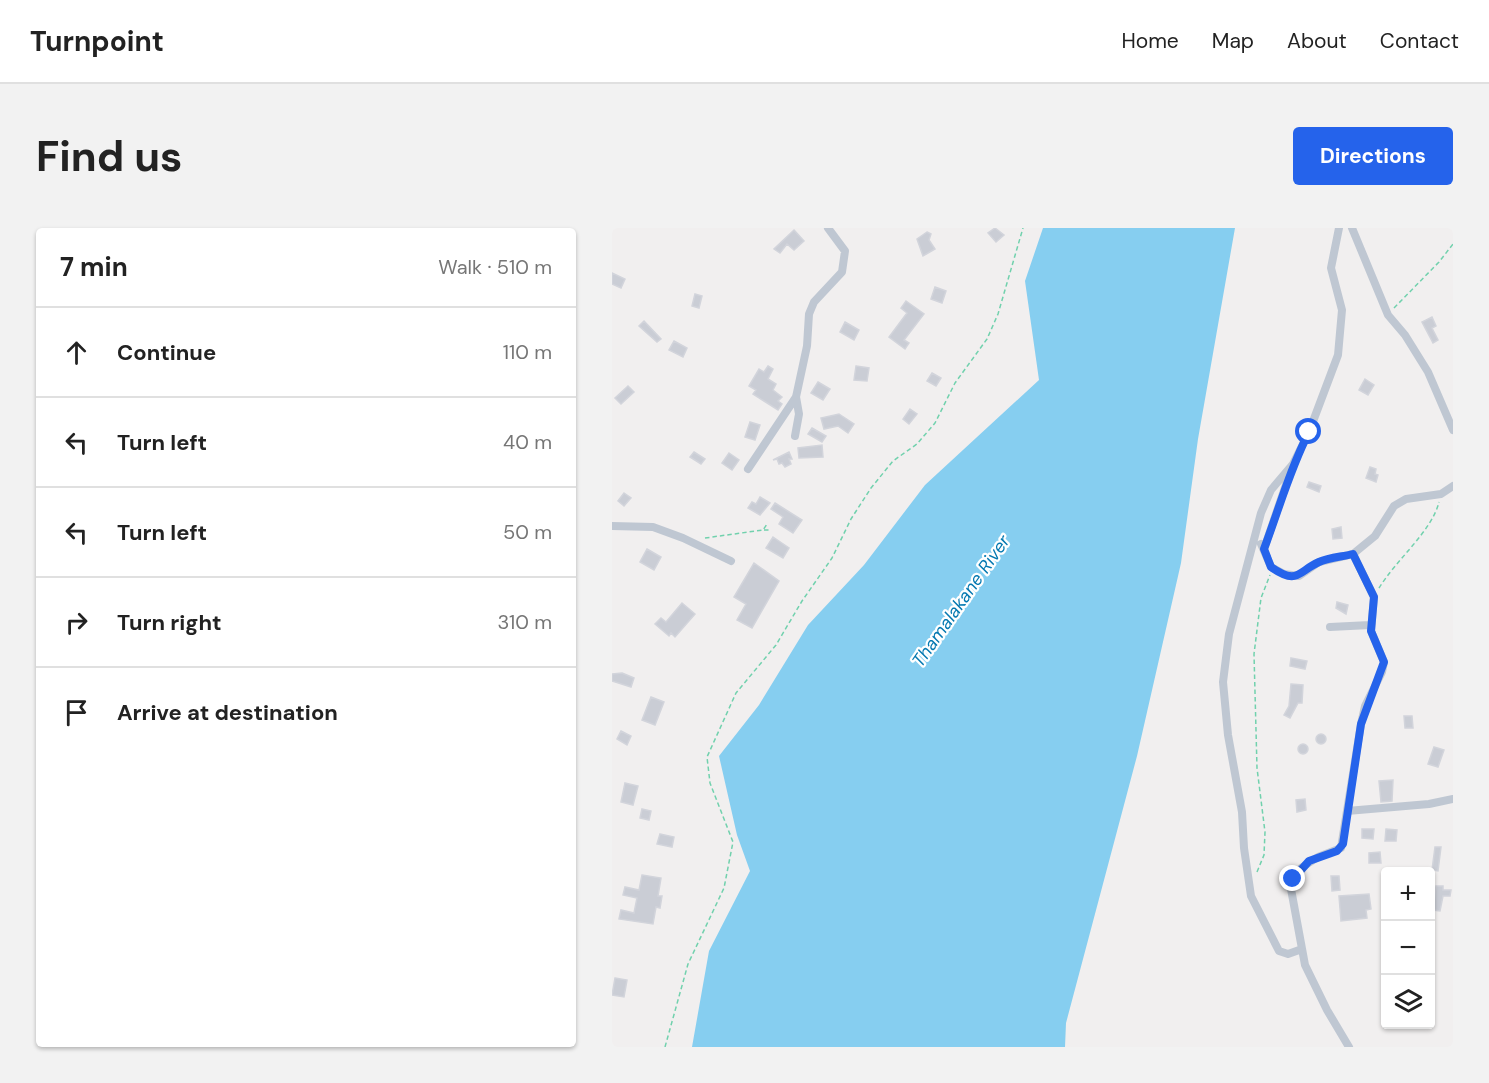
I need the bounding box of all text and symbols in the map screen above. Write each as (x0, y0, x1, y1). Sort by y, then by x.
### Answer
text: Turnpoint (30, 23, 164, 60)
text: Home (1121, 27, 1179, 55)
text: Map (1212, 27, 1254, 55)
text: About (1287, 27, 1347, 55)
text: Contact (1380, 27, 1459, 55)
button: Directions (1293, 127, 1453, 185)
text: Find us (36, 129, 182, 184)
text: 7 min (60, 250, 128, 284)
text: Walk · 510 m (438, 254, 552, 280)
icon: ahead (60, 336, 93, 369)
text: Continue (117, 338, 216, 367)
text: 110 m (503, 339, 552, 365)
route start (1295, 418, 1321, 444)
icon: left (60, 426, 93, 459)
text: Turn left (117, 428, 207, 457)
text: 40 m (503, 429, 552, 455)
icon: left (60, 516, 93, 549)
text: Turn left (117, 518, 207, 547)
text: 50 m (503, 519, 552, 545)
water label: Thamalakane River (906, 529, 1016, 672)
icon: right (60, 606, 93, 639)
text: Turn right (117, 608, 222, 637)
text: 310 m (497, 609, 552, 635)
icon: arrive (60, 696, 93, 729)
text: Arrive at destination (117, 698, 338, 727)
route end (1279, 865, 1305, 891)
map controls (1381, 867, 1435, 1029)
button: + (1381, 867, 1435, 921)
button: − (1381, 921, 1435, 975)
button: layers (1381, 975, 1435, 1029)

